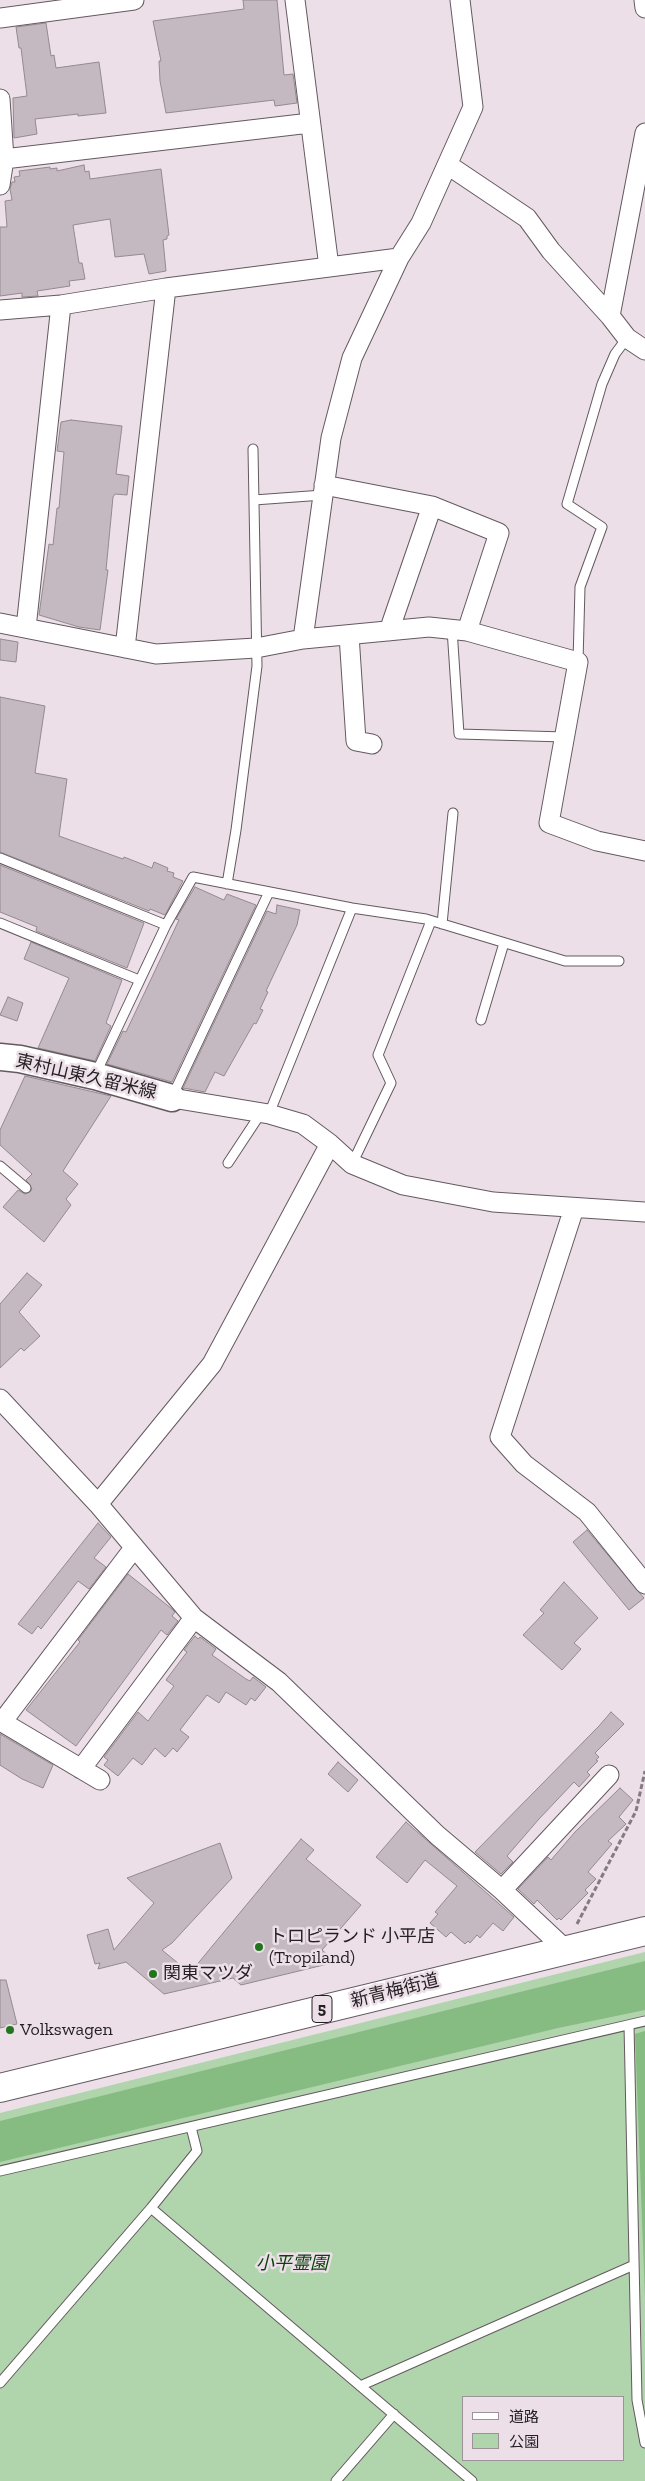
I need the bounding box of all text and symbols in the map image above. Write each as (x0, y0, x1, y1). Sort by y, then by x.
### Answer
street label: 東村山東久留米線 (13, 1050, 159, 1104)
place label: トロピランド 小平店 (Tropiland) (269, 1926, 435, 1968)
marker: トロピランド 小平店 (Tropiland) (253, 1941, 265, 1953)
place label: 関東マツダ (163, 1963, 253, 1985)
marker: 関東マツダ (147, 1968, 159, 1980)
street label: 新青梅街道 (349, 1970, 441, 2012)
road number: 5 (312, 1996, 332, 2022)
place label: Volkswagen (20, 2019, 113, 2041)
marker: Volkswagen (4, 2024, 16, 2036)
park label: 小平霊園 (256, 2253, 328, 2275)
legend (462, 2396, 625, 2461)
text: 道路 (509, 2408, 539, 2426)
text: 公園 (509, 2433, 539, 2451)

